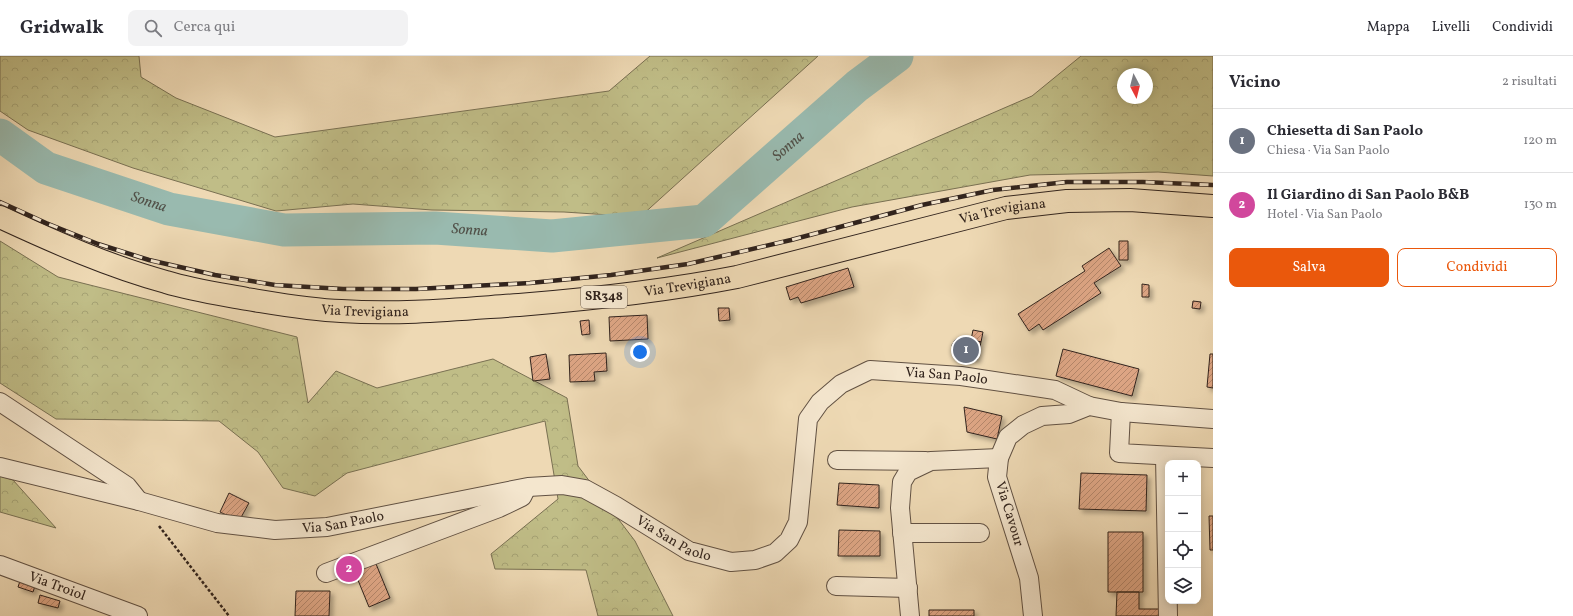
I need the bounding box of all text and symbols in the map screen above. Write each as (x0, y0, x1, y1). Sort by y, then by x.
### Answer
search box (128, 10, 408, 46)
text: Gridwalk (20, 15, 104, 41)
icon: search (142, 17, 164, 39)
text: Cerca qui (174, 17, 235, 38)
text: Mappa (1367, 18, 1410, 37)
text: Livelli (1432, 18, 1470, 37)
text: Condividi (1492, 18, 1553, 37)
north arrow (1117, 68, 1153, 104)
text: Vicino (1229, 71, 1280, 94)
text: 2 risultati (1502, 73, 1557, 91)
text: Chiesetta di San Paolo (1267, 121, 1423, 142)
water label: Sonna (768, 126, 809, 166)
text: 1 (1239, 132, 1245, 150)
text: 120 m (1523, 132, 1557, 150)
text: Chiesa · Via San Paolo (1267, 142, 1390, 160)
text: Il Giardino di San Paolo B&B (1267, 185, 1469, 206)
water label: Sonna (128, 187, 169, 218)
street label: Via Trevigiana (957, 194, 1047, 229)
text: 2 (1239, 196, 1245, 214)
text: 130 m (1524, 196, 1557, 214)
text: Hotel · Via San Paolo (1267, 206, 1382, 224)
water label: Sonna (451, 219, 489, 242)
button: Salva (1229, 248, 1389, 287)
button: Condividi (1397, 248, 1557, 287)
street label: Via Trevigiana (643, 269, 733, 301)
road number: SR348 (581, 286, 627, 308)
street label: Via Trevigiana (320, 300, 409, 322)
pin: 1 (953, 335, 979, 365)
your location (630, 342, 650, 362)
street label: Via San Paolo (905, 363, 989, 389)
map controls (1165, 460, 1201, 604)
button: + (1165, 460, 1201, 496)
street label: Via Cavour (990, 479, 1028, 549)
button: − (1165, 496, 1201, 532)
street label: Via San Paolo (301, 506, 386, 538)
street label: Via San Paolo (632, 511, 713, 566)
button: locate (1165, 532, 1201, 568)
pin: 2 (336, 554, 362, 584)
street label: Via Troiol (26, 567, 88, 605)
button: layers (1165, 568, 1201, 604)

